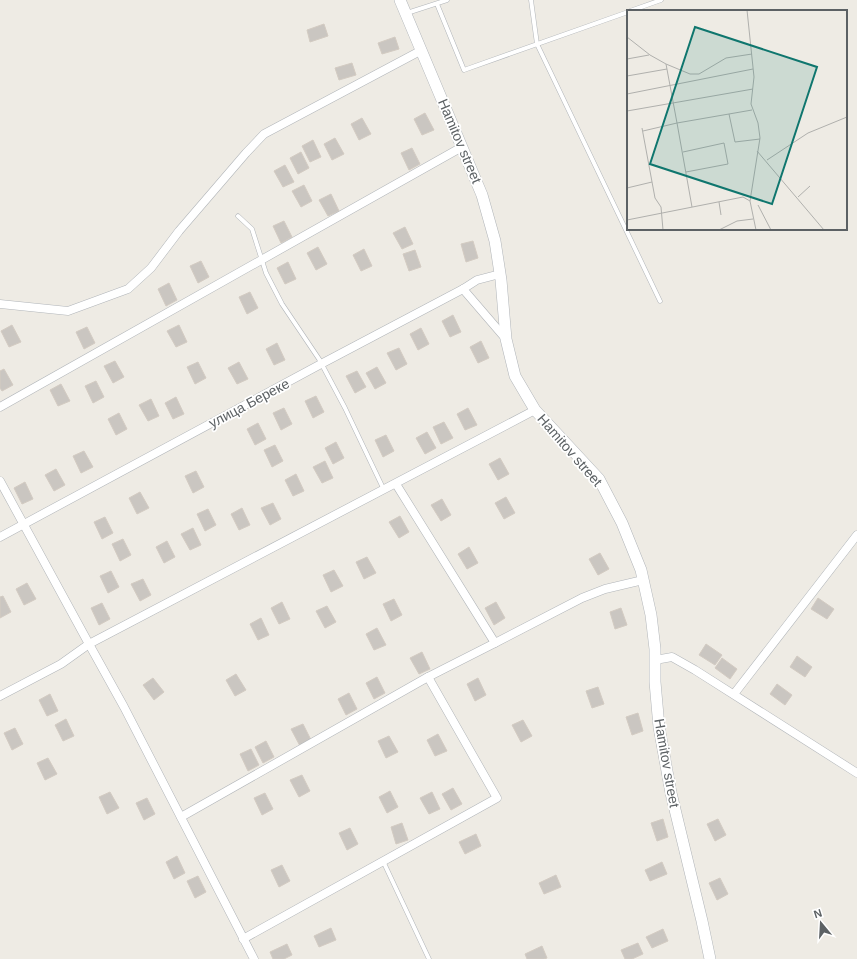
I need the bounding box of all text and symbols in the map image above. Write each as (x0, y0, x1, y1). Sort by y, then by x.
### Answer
inset map (627, 10, 847, 230)
street label: Hamitov street (435, 96, 485, 186)
street label: улица Береке (206, 375, 292, 431)
street label: Hamitov street (534, 411, 606, 489)
street label: Hamitov street (651, 717, 683, 809)
north arrow (801, 903, 841, 943)
text: N (812, 907, 824, 920)

